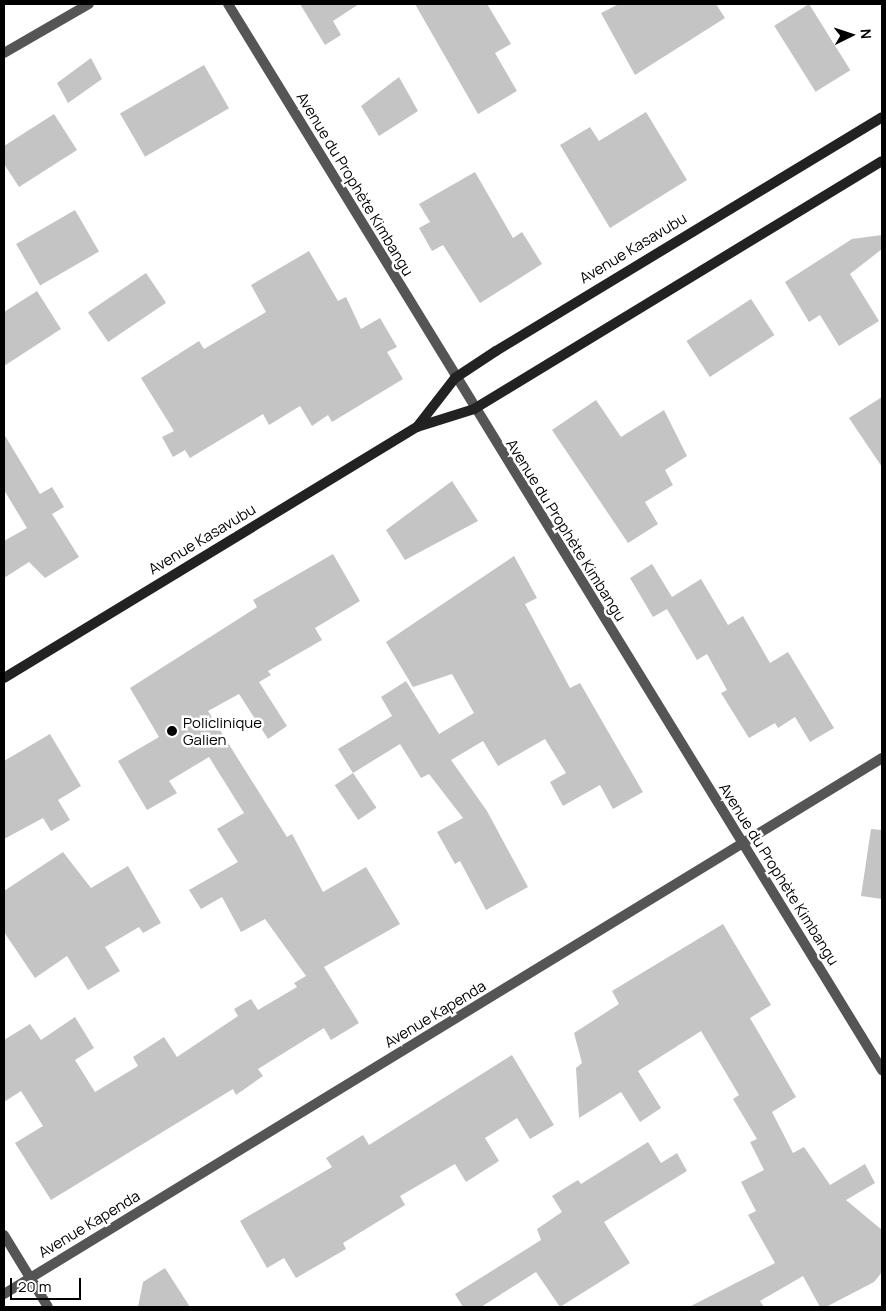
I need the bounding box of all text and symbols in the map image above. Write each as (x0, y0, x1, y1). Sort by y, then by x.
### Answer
north arrow (826, 10, 876, 60)
text: N (857, 28, 876, 40)
street label: Avenue du Prophète Kimbangu (293, 89, 417, 279)
street label: Avenue Kasavubu (576, 209, 690, 287)
street label: Avenue du Prophète Kimbangu (502, 436, 630, 624)
street label: Avenue Kasavubu (145, 500, 259, 578)
place label: Policlinique Galien (183, 713, 262, 748)
marker: Policlinique Galien (165, 724, 179, 738)
street label: Avenue du Prophète Kimbangu (715, 780, 843, 968)
street label: Avenue Kapenda (381, 977, 489, 1051)
street label: Avenue Kapenda (35, 1187, 143, 1261)
scale bar (12, 1268, 84, 1300)
text: 20 m (18, 1276, 51, 1297)

